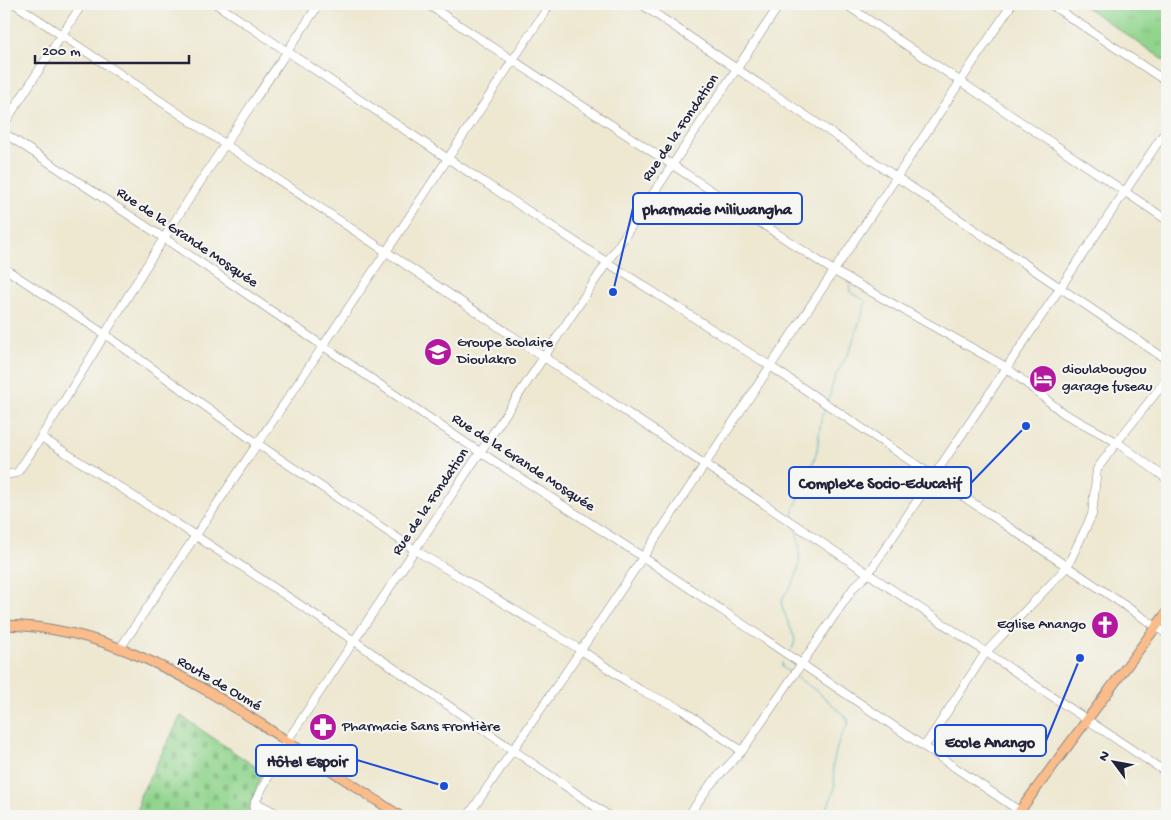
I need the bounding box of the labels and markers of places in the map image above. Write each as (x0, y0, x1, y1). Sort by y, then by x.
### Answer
callout: pharmacie Miliwangha (633, 193, 802, 224)
place label: Groupe Scolaire Dioulakro (456, 334, 553, 369)
school or university icon: Groupe Scolaire Dioulakro (423, 337, 453, 367)
place label: dioulabougou garage fuseau (1062, 361, 1153, 396)
hotel icon: dioulabougou garage fuseau (1028, 364, 1058, 394)
callout: Complexe Socio-Educatif (789, 467, 971, 498)
church icon: Eglise Anango (1090, 610, 1120, 640)
place label: Eglise Anango (997, 616, 1086, 634)
pharmacy icon: Pharmacie Sans Frontière (308, 712, 338, 742)
place label: Pharmacie Sans Frontière (341, 718, 500, 736)
callout: Ecole Anango (935, 725, 1046, 756)
callout: Hôtel Espoir (256, 745, 357, 776)

